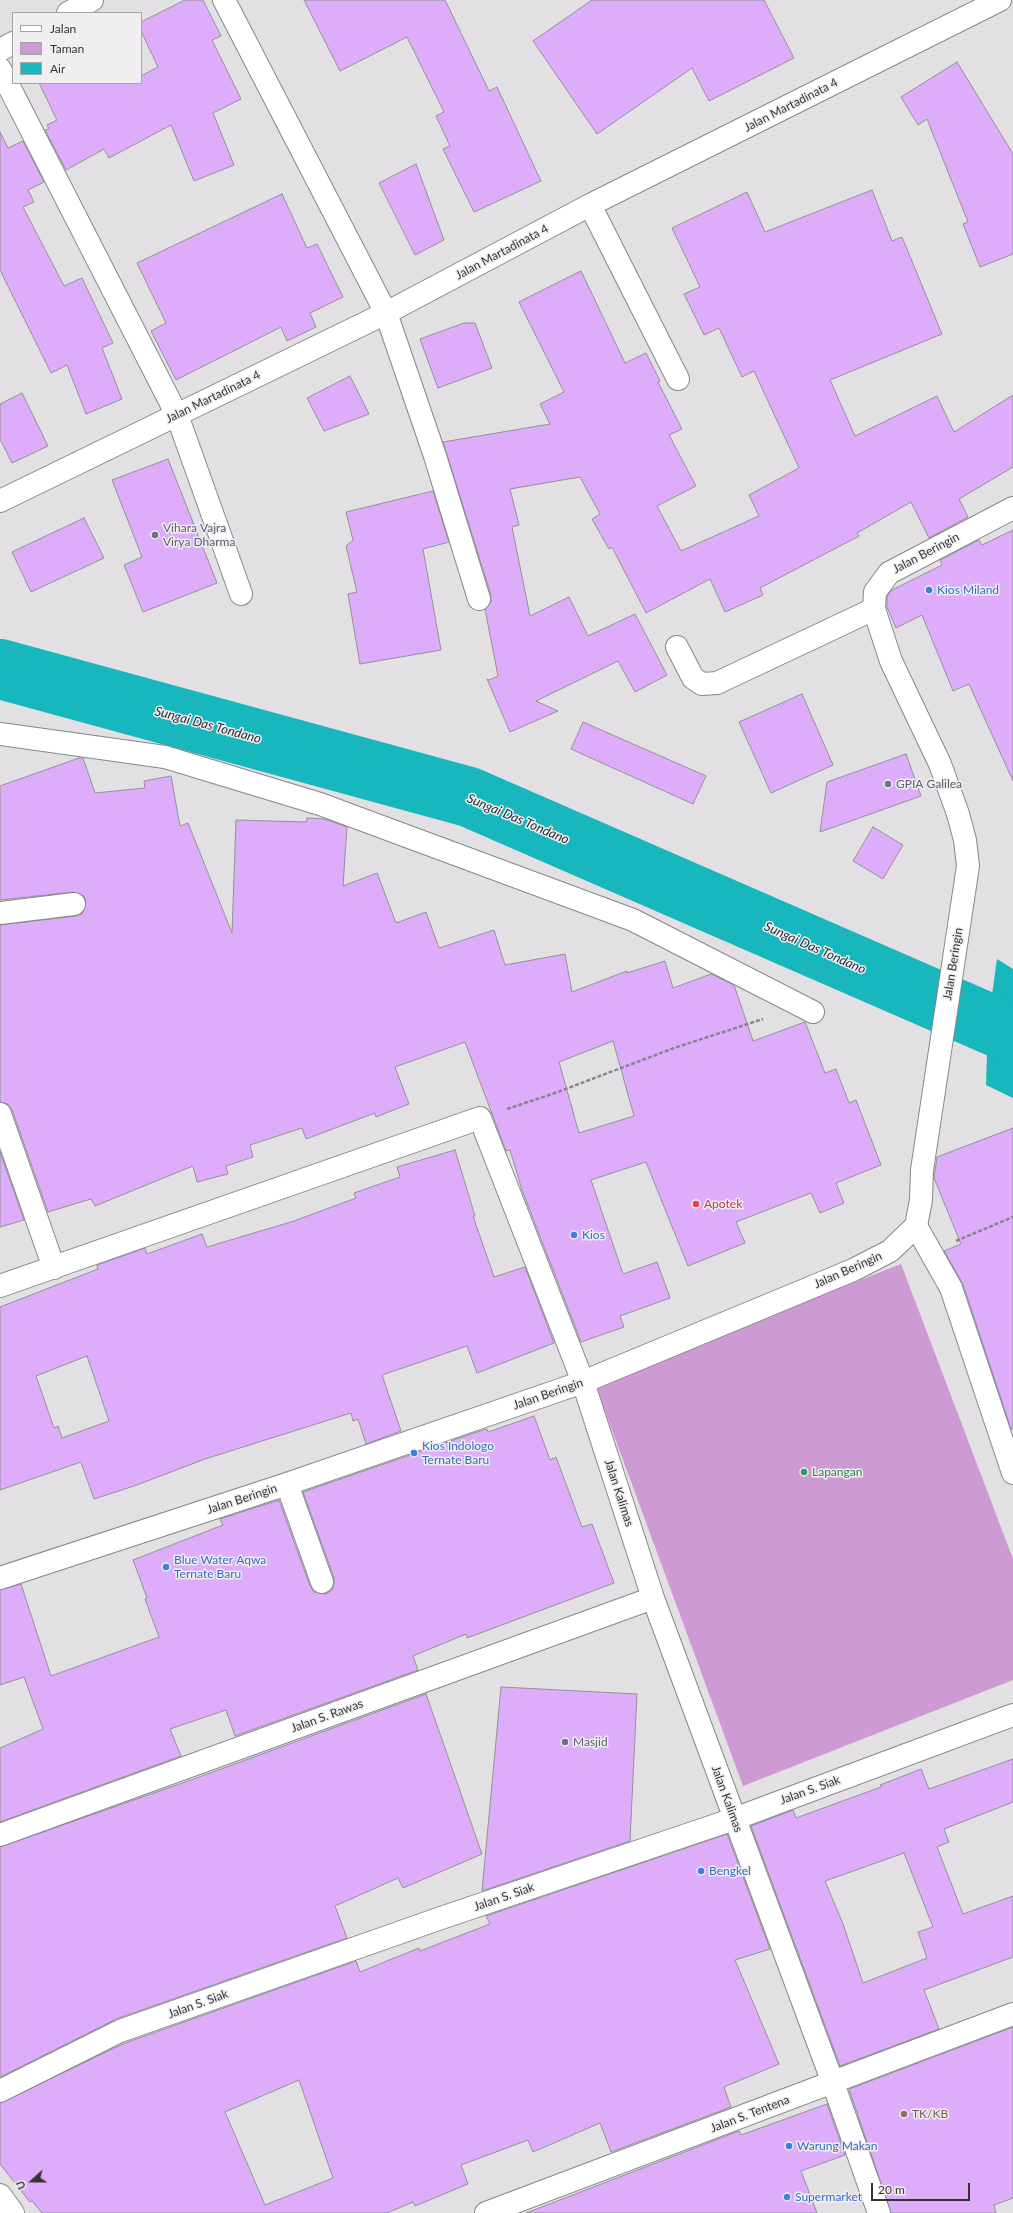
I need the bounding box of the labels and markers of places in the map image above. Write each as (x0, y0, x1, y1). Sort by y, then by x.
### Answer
place label: Vihara Vajra Virya Dharma (163, 521, 235, 549)
marker: Vihara Vajra Virya Dharma (150, 530, 160, 540)
place label: Kios Miland (937, 583, 999, 597)
marker: Kios Miland (924, 585, 934, 595)
place label: GPIA Galilea (896, 777, 962, 791)
marker: GPIA Galilea (883, 779, 893, 789)
place label: Apotek (704, 1197, 742, 1211)
marker: Apotek (691, 1199, 701, 1209)
place label: Kios (582, 1228, 605, 1242)
marker: Kios (569, 1230, 579, 1240)
place label: Kios Indologo Ternate Baru (422, 1439, 494, 1467)
marker: Kios Indologo Ternate Baru (409, 1448, 419, 1458)
place label: Lapangan (812, 1465, 862, 1479)
marker: Lapangan (799, 1467, 809, 1477)
place label: Blue Water Aqwa Ternate Baru (174, 1553, 266, 1581)
marker: Blue Water Aqwa Ternate Baru (161, 1562, 171, 1572)
place label: Masjid (573, 1735, 608, 1749)
marker: Masjid (560, 1737, 570, 1747)
place label: Bengkel (709, 1864, 751, 1878)
marker: Bengkel (696, 1866, 706, 1876)
place label: TK/KB (912, 2107, 948, 2121)
marker: TK/KB (899, 2109, 909, 2119)
place label: Warung Makan (797, 2139, 877, 2153)
marker: Warung Makan (784, 2141, 794, 2151)
place label: Supermarket (795, 2190, 862, 2204)
marker: Supermarket (782, 2192, 792, 2202)

